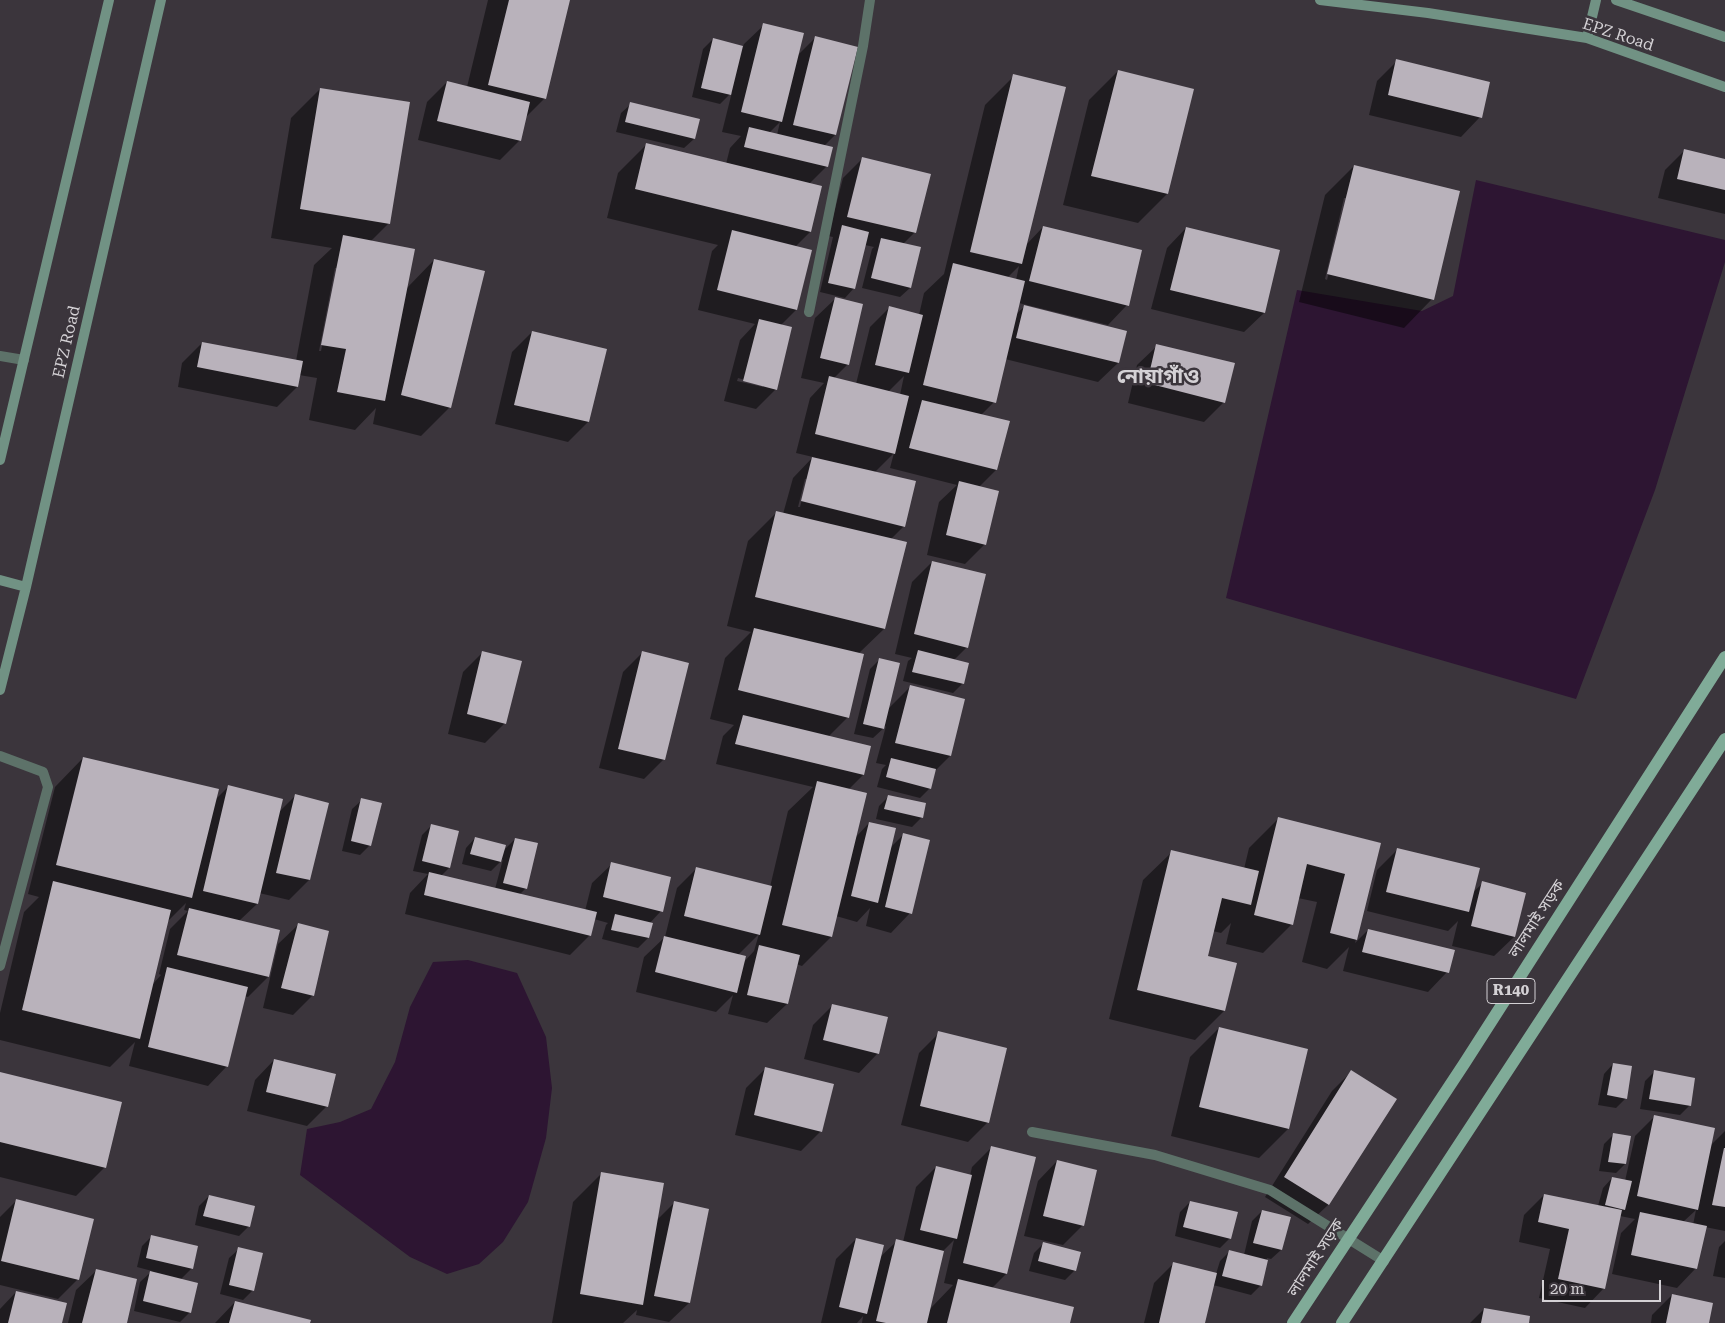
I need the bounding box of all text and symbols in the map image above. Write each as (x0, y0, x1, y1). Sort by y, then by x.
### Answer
street label: EPZ Road (1580, 14, 1656, 56)
street label: EPZ Road (49, 304, 85, 380)
district label: নোয়াগাঁও (1117, 364, 1199, 390)
street label: লালমাই সড়ক (1505, 877, 1569, 961)
road number: R140 (1487, 978, 1535, 1004)
street label: লালমাই সড়ক (1284, 1216, 1348, 1300)
scale bar (1545, 1270, 1664, 1302)
text: 20 m (1550, 1280, 1584, 1298)

